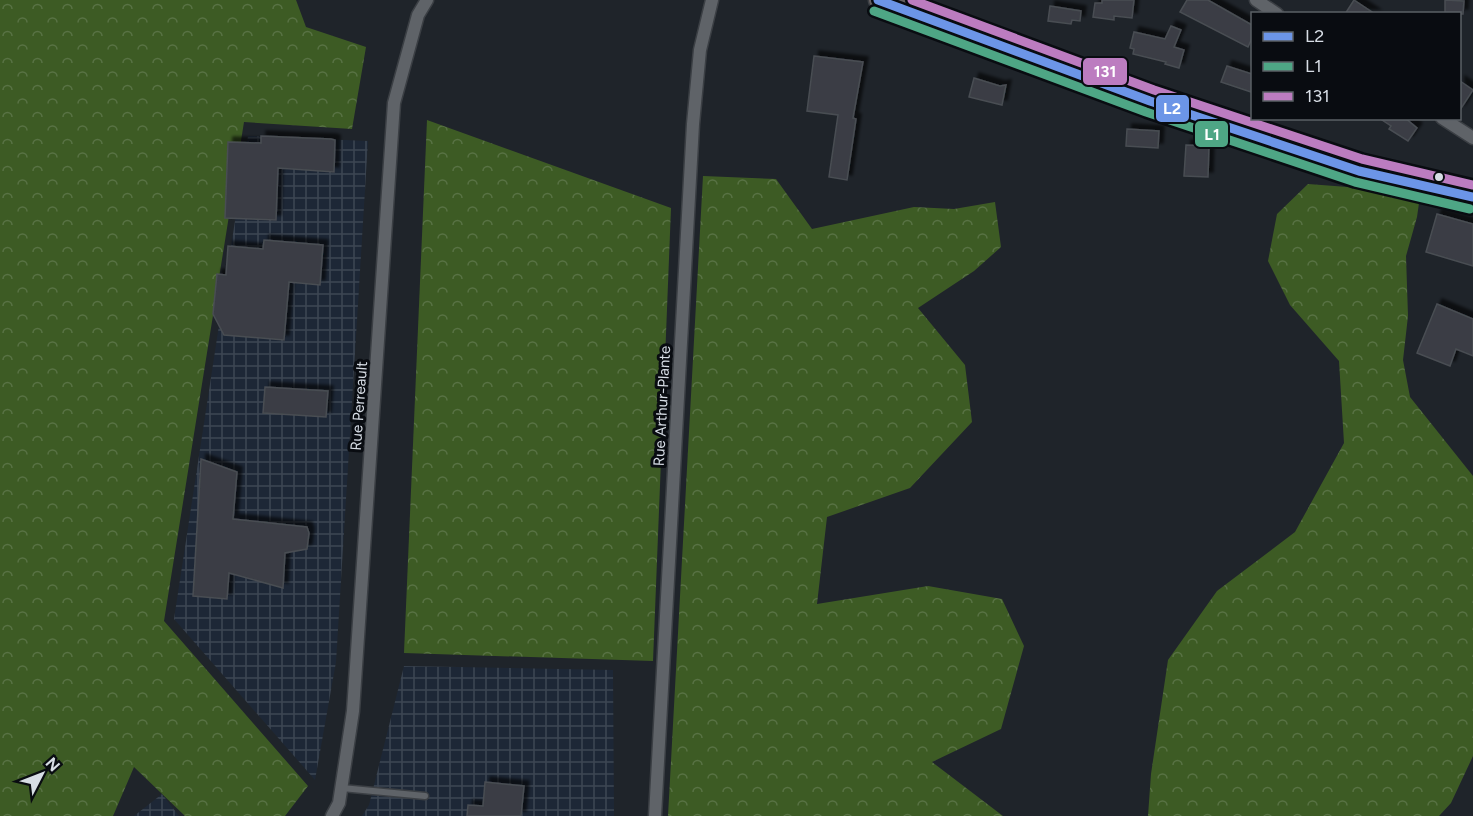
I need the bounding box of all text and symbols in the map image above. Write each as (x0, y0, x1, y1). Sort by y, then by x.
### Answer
legend (1251, 12, 1461, 120)
text: L2 (1305, 25, 1324, 47)
text: L1 (1305, 55, 1322, 77)
line badge: 131 (1082, 57, 1128, 86)
text: 131 (1094, 62, 1116, 81)
text: 131 (1305, 85, 1330, 107)
line badge: L2 (1155, 94, 1190, 123)
text: L2 (1163, 99, 1181, 118)
line badge: L1 (1194, 120, 1229, 148)
text: L1 (1204, 125, 1220, 144)
unlabelled marker (1433, 171, 1445, 183)
street label: Rue Arthur-Plante (650, 345, 674, 467)
street label: Rue Perreault (347, 360, 371, 451)
north arrow (12, 744, 72, 804)
text: N (42, 753, 64, 775)

